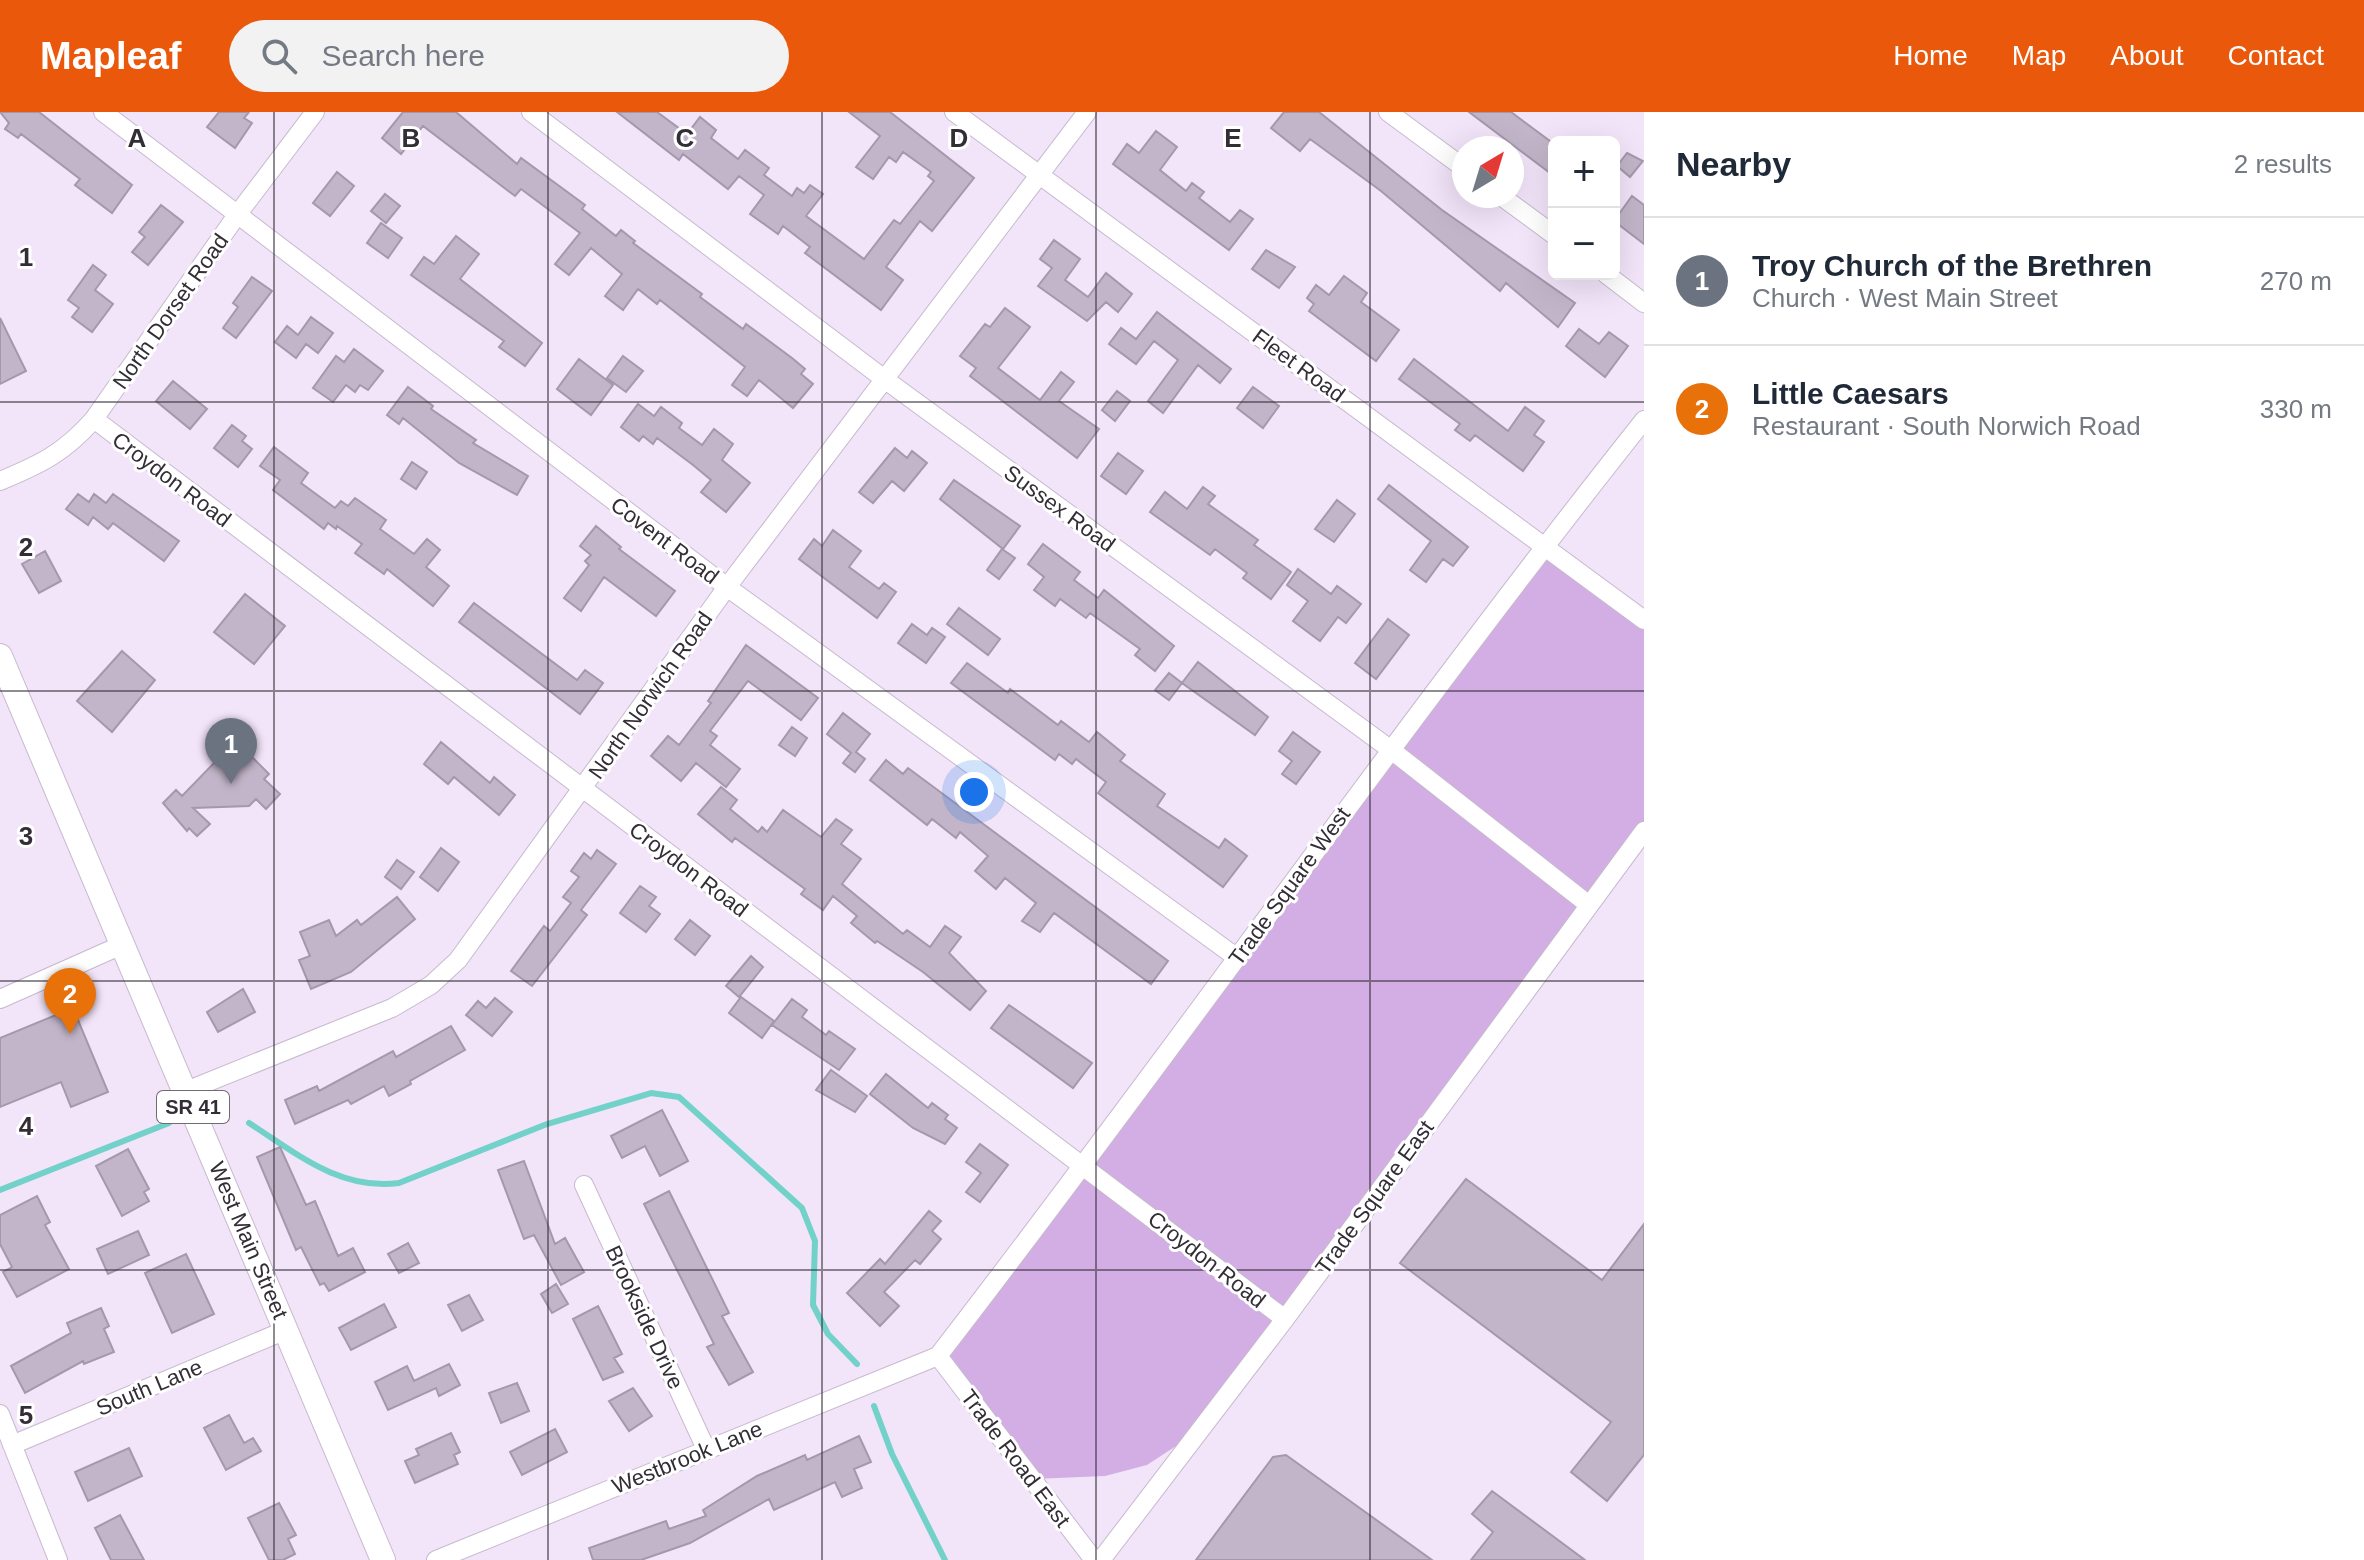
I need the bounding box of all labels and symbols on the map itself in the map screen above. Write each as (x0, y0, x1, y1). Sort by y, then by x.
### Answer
text: A (128, 123, 147, 153)
text: B (402, 123, 420, 153)
text: C (676, 123, 695, 153)
text: D (950, 123, 968, 153)
text: E (1224, 123, 1242, 153)
north arrow (1452, 136, 1524, 208)
street label: North Dorset Road (108, 229, 233, 394)
text: 1 (19, 242, 33, 272)
street label: Fleet Road (1248, 324, 1350, 407)
street label: Croydon Road (108, 427, 236, 532)
street label: Sussex Road (999, 460, 1120, 557)
street label: Covent Road (606, 492, 724, 589)
text: 2 (19, 532, 33, 562)
street label: North Norwich Road (583, 607, 717, 784)
pin: 1 (205, 718, 257, 784)
your location (954, 772, 994, 812)
street label: Trade Square West (1224, 802, 1355, 970)
street label: Croydon Road (625, 817, 753, 922)
text: 3 (19, 821, 33, 851)
pin: 2 (44, 968, 96, 1034)
road number: SR 41 (157, 1091, 229, 1123)
text: 4 (19, 1111, 34, 1141)
street label: Trade Square East (1310, 1116, 1439, 1279)
street label: West Main Street (204, 1158, 293, 1323)
street label: Croydon Road (1143, 1206, 1270, 1313)
street label: Brookside Drive (600, 1242, 689, 1393)
street label: South Lane (93, 1354, 206, 1421)
street label: Trade Road East (956, 1385, 1075, 1532)
text: 5 (19, 1400, 33, 1430)
street label: Westbrook Lane (608, 1416, 766, 1499)

